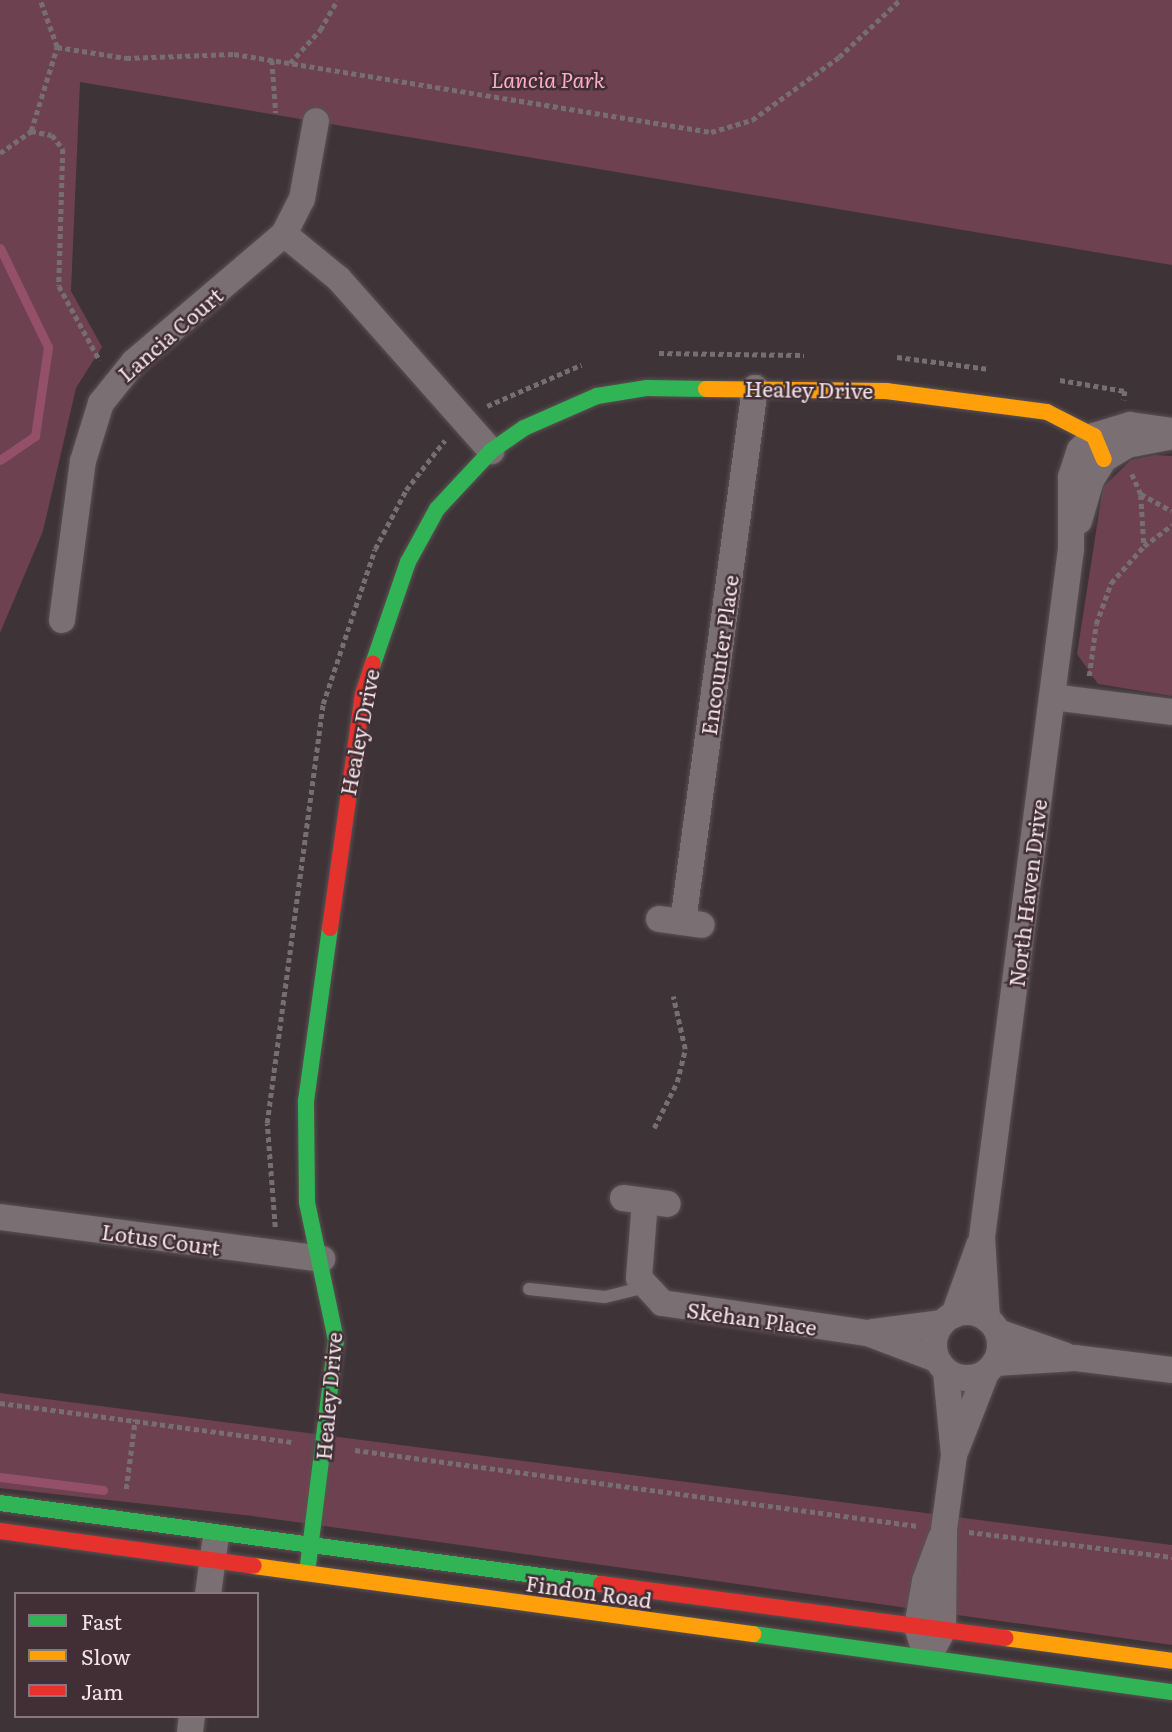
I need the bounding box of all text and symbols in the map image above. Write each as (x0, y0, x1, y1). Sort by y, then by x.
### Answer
park label: Lancia Park (491, 66, 605, 92)
street label: Lancia Court (113, 282, 227, 386)
street label: Healey Drive (745, 375, 873, 403)
street label: Encounter Place (695, 573, 743, 737)
street label: Healey Drive (334, 667, 384, 797)
street label: North Haven Drive (1003, 798, 1051, 988)
street label: Lotus Court (100, 1218, 222, 1260)
street label: Skehan Place (685, 1296, 819, 1340)
street label: Healey Drive (310, 1331, 346, 1461)
street label: Findon Road (524, 1570, 654, 1612)
legend (14, 1592, 259, 1718)
text: Fast (81, 1605, 122, 1636)
text: Slow (81, 1640, 131, 1671)
text: Jam (81, 1675, 123, 1706)

